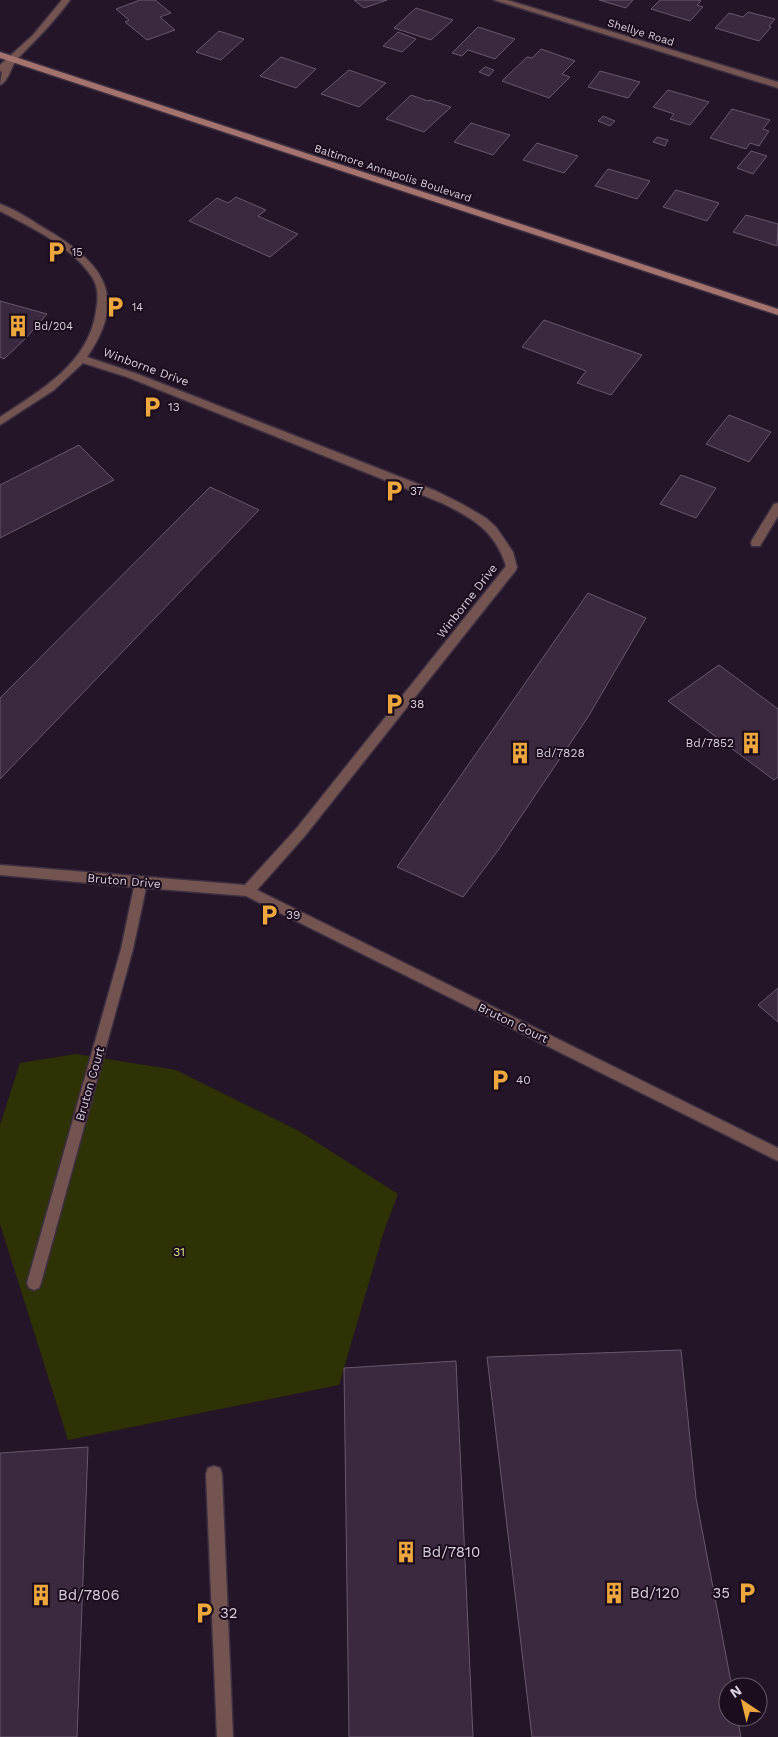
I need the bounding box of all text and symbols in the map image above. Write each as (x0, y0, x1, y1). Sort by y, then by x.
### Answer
street label: Shellye Road (606, 16, 676, 49)
street label: Baltimore Annapolis Boulevard (313, 142, 473, 205)
parking icon: 15 (43, 239, 69, 265)
place label: 15 (72, 246, 83, 259)
parking icon: 14 (102, 294, 128, 320)
place label: 14 (132, 301, 143, 314)
building icon: Bd/204 (5, 313, 31, 339)
place label: Bd/204 (34, 320, 73, 333)
street label: Winborne Drive (101, 345, 191, 389)
parking icon: 13 (139, 394, 165, 420)
place label: 13 (168, 400, 180, 414)
parking icon: 37 (381, 478, 407, 504)
place label: 37 (410, 484, 424, 498)
street label: Winborne Drive (434, 561, 500, 641)
parking icon: 38 (381, 691, 407, 717)
place label: 38 (410, 697, 424, 711)
building icon: Bd/7852 (738, 730, 764, 756)
place label: Bd/7852 (686, 736, 734, 750)
building icon: Bd/7828 (507, 740, 533, 766)
place label: Bd/7828 (536, 746, 585, 760)
street label: Bruton Drive (87, 871, 161, 891)
parking icon: 39 (256, 902, 282, 928)
place label: 39 (286, 908, 300, 922)
street label: Bruton Court (476, 1000, 550, 1046)
street label: Bruton Court (73, 1045, 107, 1123)
parking icon: 40 (487, 1067, 513, 1093)
place label: 40 (516, 1073, 531, 1087)
park label: 31 (173, 1245, 185, 1259)
building icon: Bd/7810 (393, 1539, 419, 1565)
place label: Bd/7810 (422, 1543, 480, 1561)
building icon: Bd/120 (601, 1580, 627, 1606)
parking icon: 35 (734, 1580, 760, 1606)
building icon: Bd/7806 (28, 1582, 54, 1608)
place label: Bd/120 (630, 1584, 680, 1602)
place label: 35 (713, 1584, 730, 1602)
place label: Bd/7806 (58, 1586, 120, 1604)
parking icon: 32 (191, 1600, 217, 1626)
place label: 32 (220, 1604, 238, 1622)
north arrow (718, 1677, 768, 1727)
text: N (727, 1682, 744, 1701)

